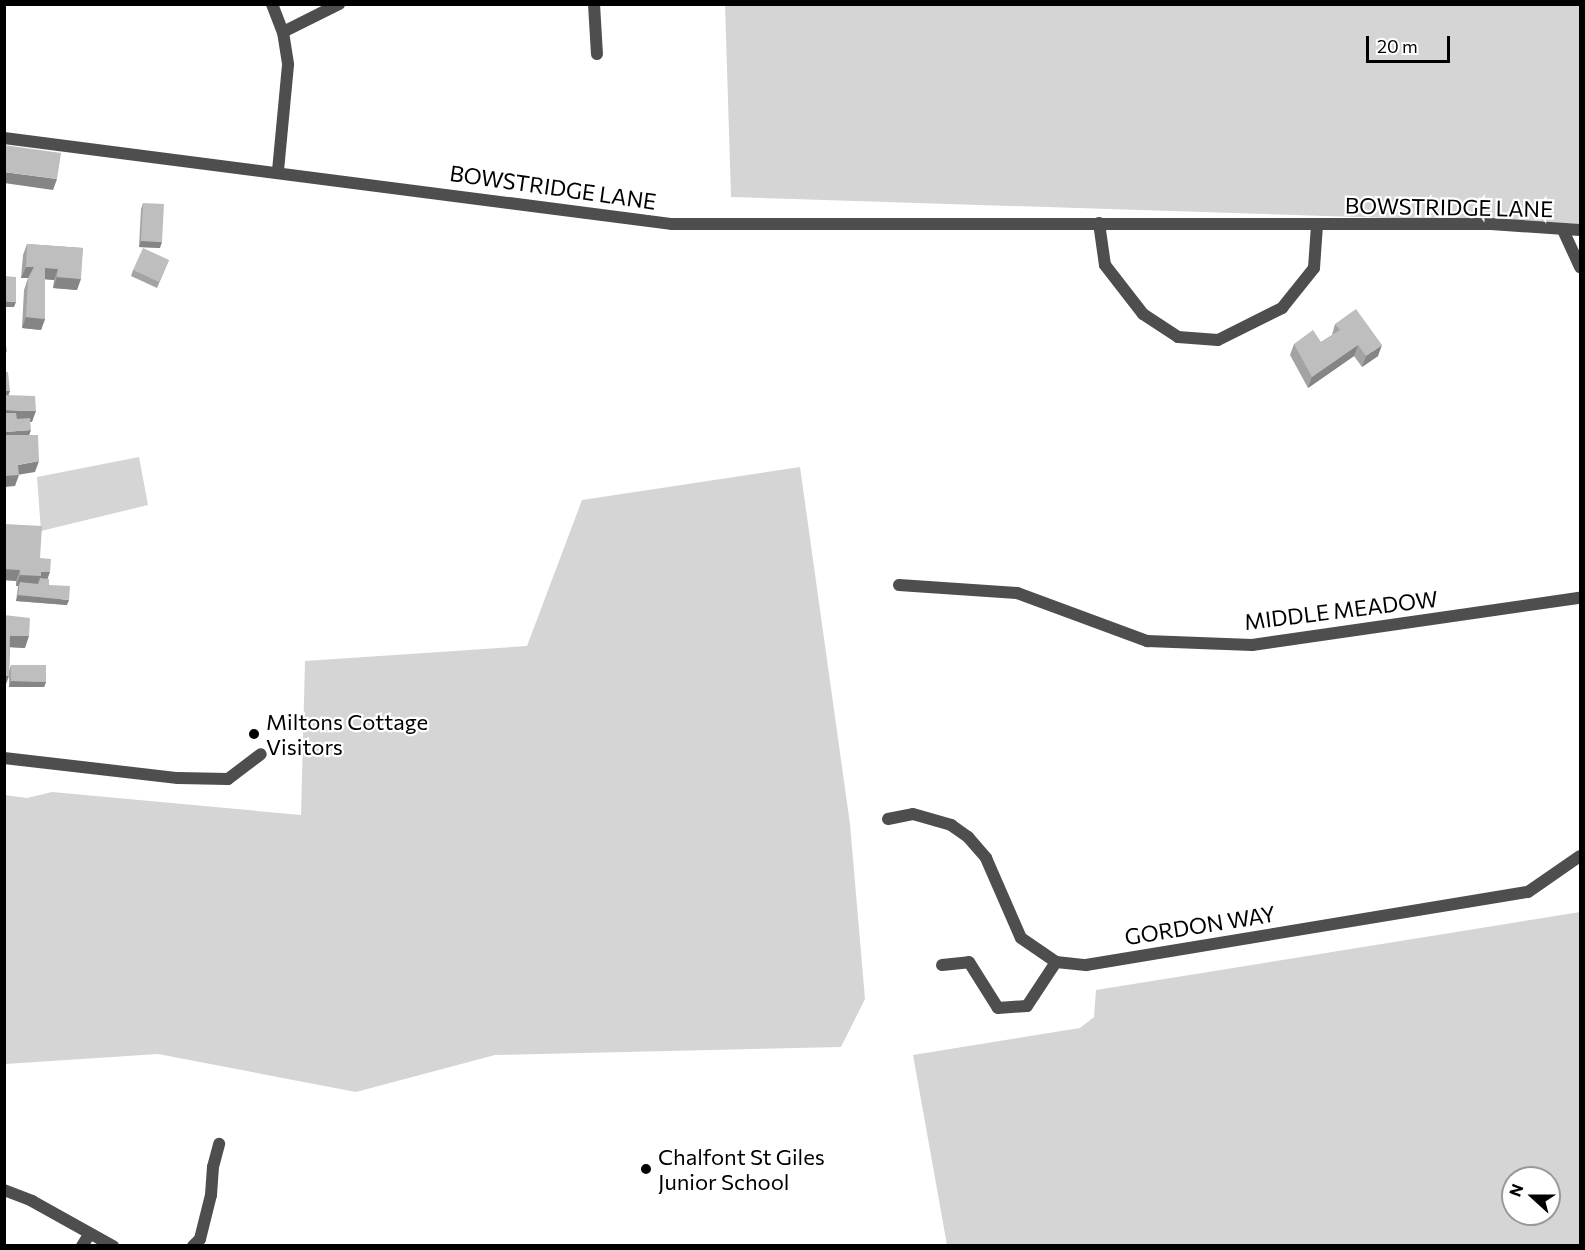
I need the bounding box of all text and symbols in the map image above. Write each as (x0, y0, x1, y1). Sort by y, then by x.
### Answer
scale bar (1369, 24, 1453, 62)
text: 20 m (1377, 35, 1418, 57)
street label: BOWSTRIDGE LANE (448, 159, 658, 215)
street label: BOWSTRIDGE LANE (1345, 192, 1553, 222)
street label: MIDDLE MEADOW (1243, 585, 1439, 635)
place label: Miltons Cottage Visitors (266, 708, 428, 760)
marker: Miltons Cottage Visitors (247, 727, 261, 741)
street label: GORDON WAY (1123, 900, 1277, 950)
place label: Chalfont St Giles Junior School (658, 1143, 825, 1194)
marker: Chalfont St Giles Junior School (639, 1162, 653, 1176)
north arrow (1501, 1166, 1561, 1226)
text: N (1505, 1181, 1527, 1199)

